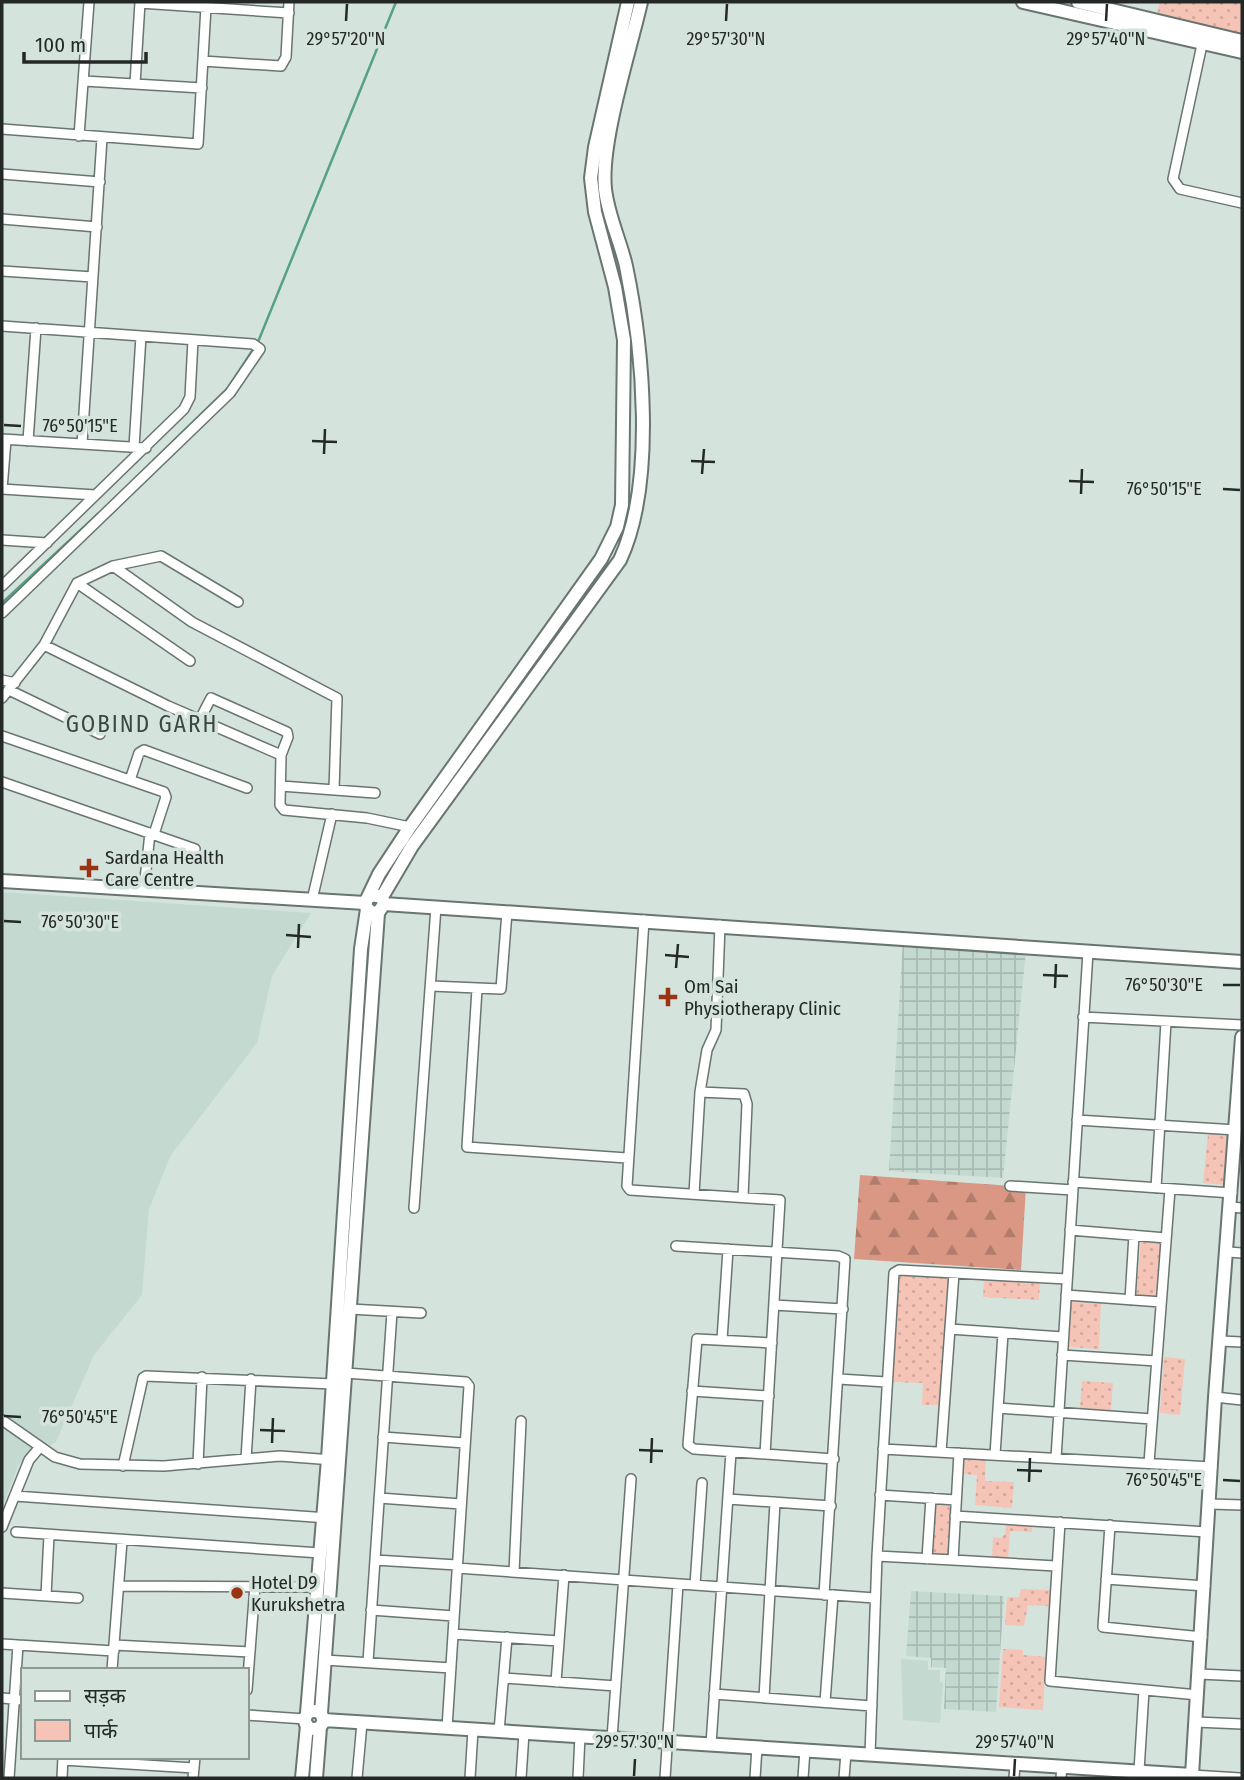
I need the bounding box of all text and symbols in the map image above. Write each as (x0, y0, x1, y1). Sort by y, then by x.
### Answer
scale bar (24, 21, 147, 65)
text: 29°57'20"N (307, 28, 385, 50)
text: 29°57'30"N (686, 28, 766, 50)
text: 29°57'40"N (1067, 28, 1145, 50)
text: 100 m (35, 32, 86, 58)
text: 76°50'15"E (42, 415, 118, 437)
text: 76°50'15"E (1126, 478, 1202, 500)
district label: GOBIND GARH (66, 710, 218, 738)
place label: Sardana Health Care Centre (105, 846, 224, 891)
marker: Sardana Health Care Centre (79, 858, 99, 878)
text: 76°50'30"E (41, 911, 119, 933)
text: 76°50'30"E (1125, 974, 1203, 996)
place label: Om Sai Physiotherapy Clinic (684, 975, 841, 1020)
marker: Om Sai Physiotherapy Clinic (658, 987, 678, 1007)
text: 76°50'45"E (42, 1406, 118, 1428)
text: 76°50'45"E (1126, 1469, 1202, 1491)
place label: Hotel D9 Kurukshetra (251, 1571, 345, 1616)
marker: Hotel D9 Kurukshetra (229, 1585, 245, 1601)
legend (21, 1668, 248, 1759)
text: सड़क (84, 1683, 126, 1709)
text: पार्क (84, 1718, 118, 1744)
text: 29°57'30"N (595, 1731, 675, 1753)
text: 29°57'40"N (976, 1731, 1054, 1753)

